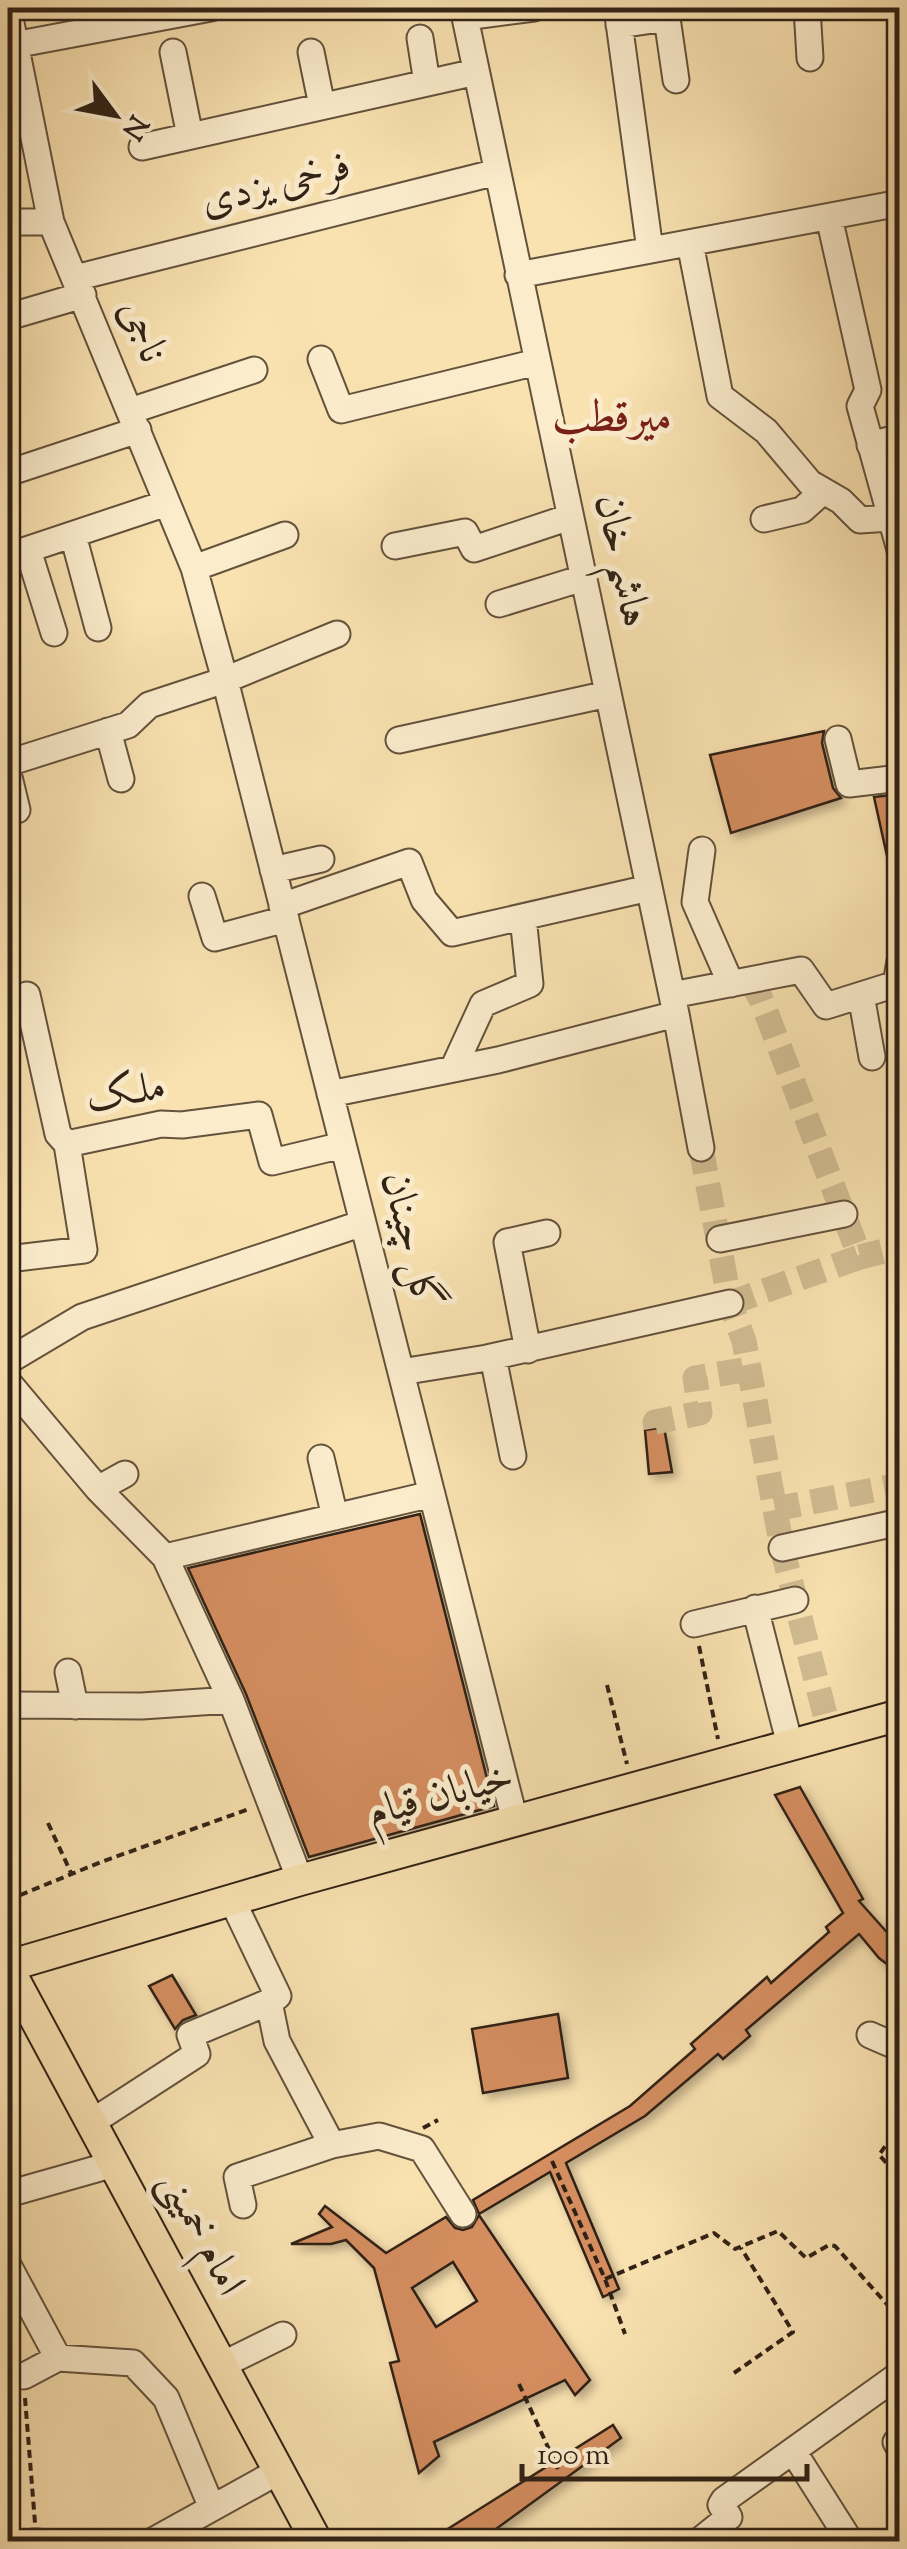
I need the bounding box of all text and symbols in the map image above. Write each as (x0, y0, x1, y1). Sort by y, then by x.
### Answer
north arrow (65, 65, 165, 165)
text: N (111, 107, 157, 147)
street label: فرخی یزدی (195, 138, 357, 234)
street label: ناجی (101, 291, 181, 373)
district label: میرقطب (552, 388, 672, 453)
street label: هاشم خان (570, 489, 663, 635)
street label: ملک (82, 1058, 170, 1130)
street label: گل چینان (363, 1166, 455, 1316)
street label: خیابان قیام (361, 1749, 521, 1847)
street label: امام خمینی (140, 2161, 258, 2308)
scale bar (522, 2419, 807, 2481)
text: 100 m (537, 2435, 610, 2478)

